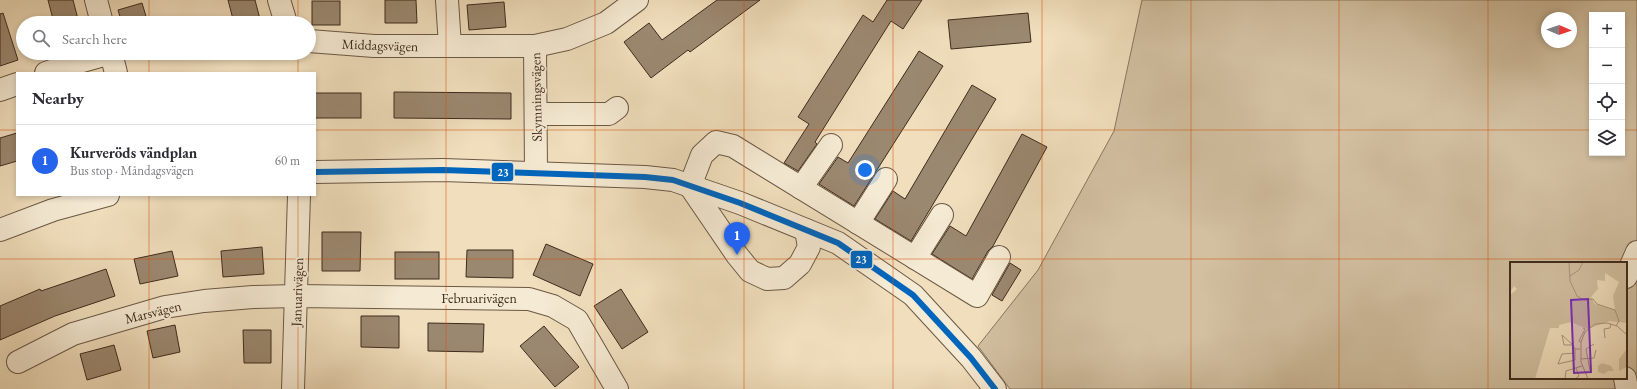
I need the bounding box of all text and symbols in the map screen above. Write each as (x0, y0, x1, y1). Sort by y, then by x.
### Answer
north arrow (1541, 12, 1577, 48)
map controls (1589, 12, 1625, 156)
button: + (1589, 12, 1625, 48)
search box (16, 16, 316, 60)
icon: search (30, 27, 52, 49)
text: Search here (62, 29, 127, 48)
street label: Middagsvägen (341, 35, 419, 55)
button: − (1589, 48, 1625, 84)
street label: Skymningsvägen (526, 52, 546, 142)
button: locate (1589, 84, 1625, 120)
text: Nearby (32, 87, 84, 109)
button: layers (1589, 120, 1625, 156)
text: Kurveröds vändplan (70, 143, 197, 162)
text: 1 (42, 152, 48, 169)
text: 60 m (275, 152, 300, 169)
your location (855, 160, 875, 180)
text: Bus stop · Måndagsvägen (70, 162, 194, 179)
line badge: 23 (491, 162, 514, 182)
text: 23 (497, 165, 509, 179)
pin: 1 (724, 222, 750, 255)
line badge: 23 (850, 250, 873, 269)
text: 23 (855, 252, 867, 266)
street label: Januarivägen (287, 256, 307, 328)
inset map (1510, 262, 1627, 379)
street label: Februarivägen (441, 289, 517, 307)
street label: Marsvägen (123, 296, 184, 328)

